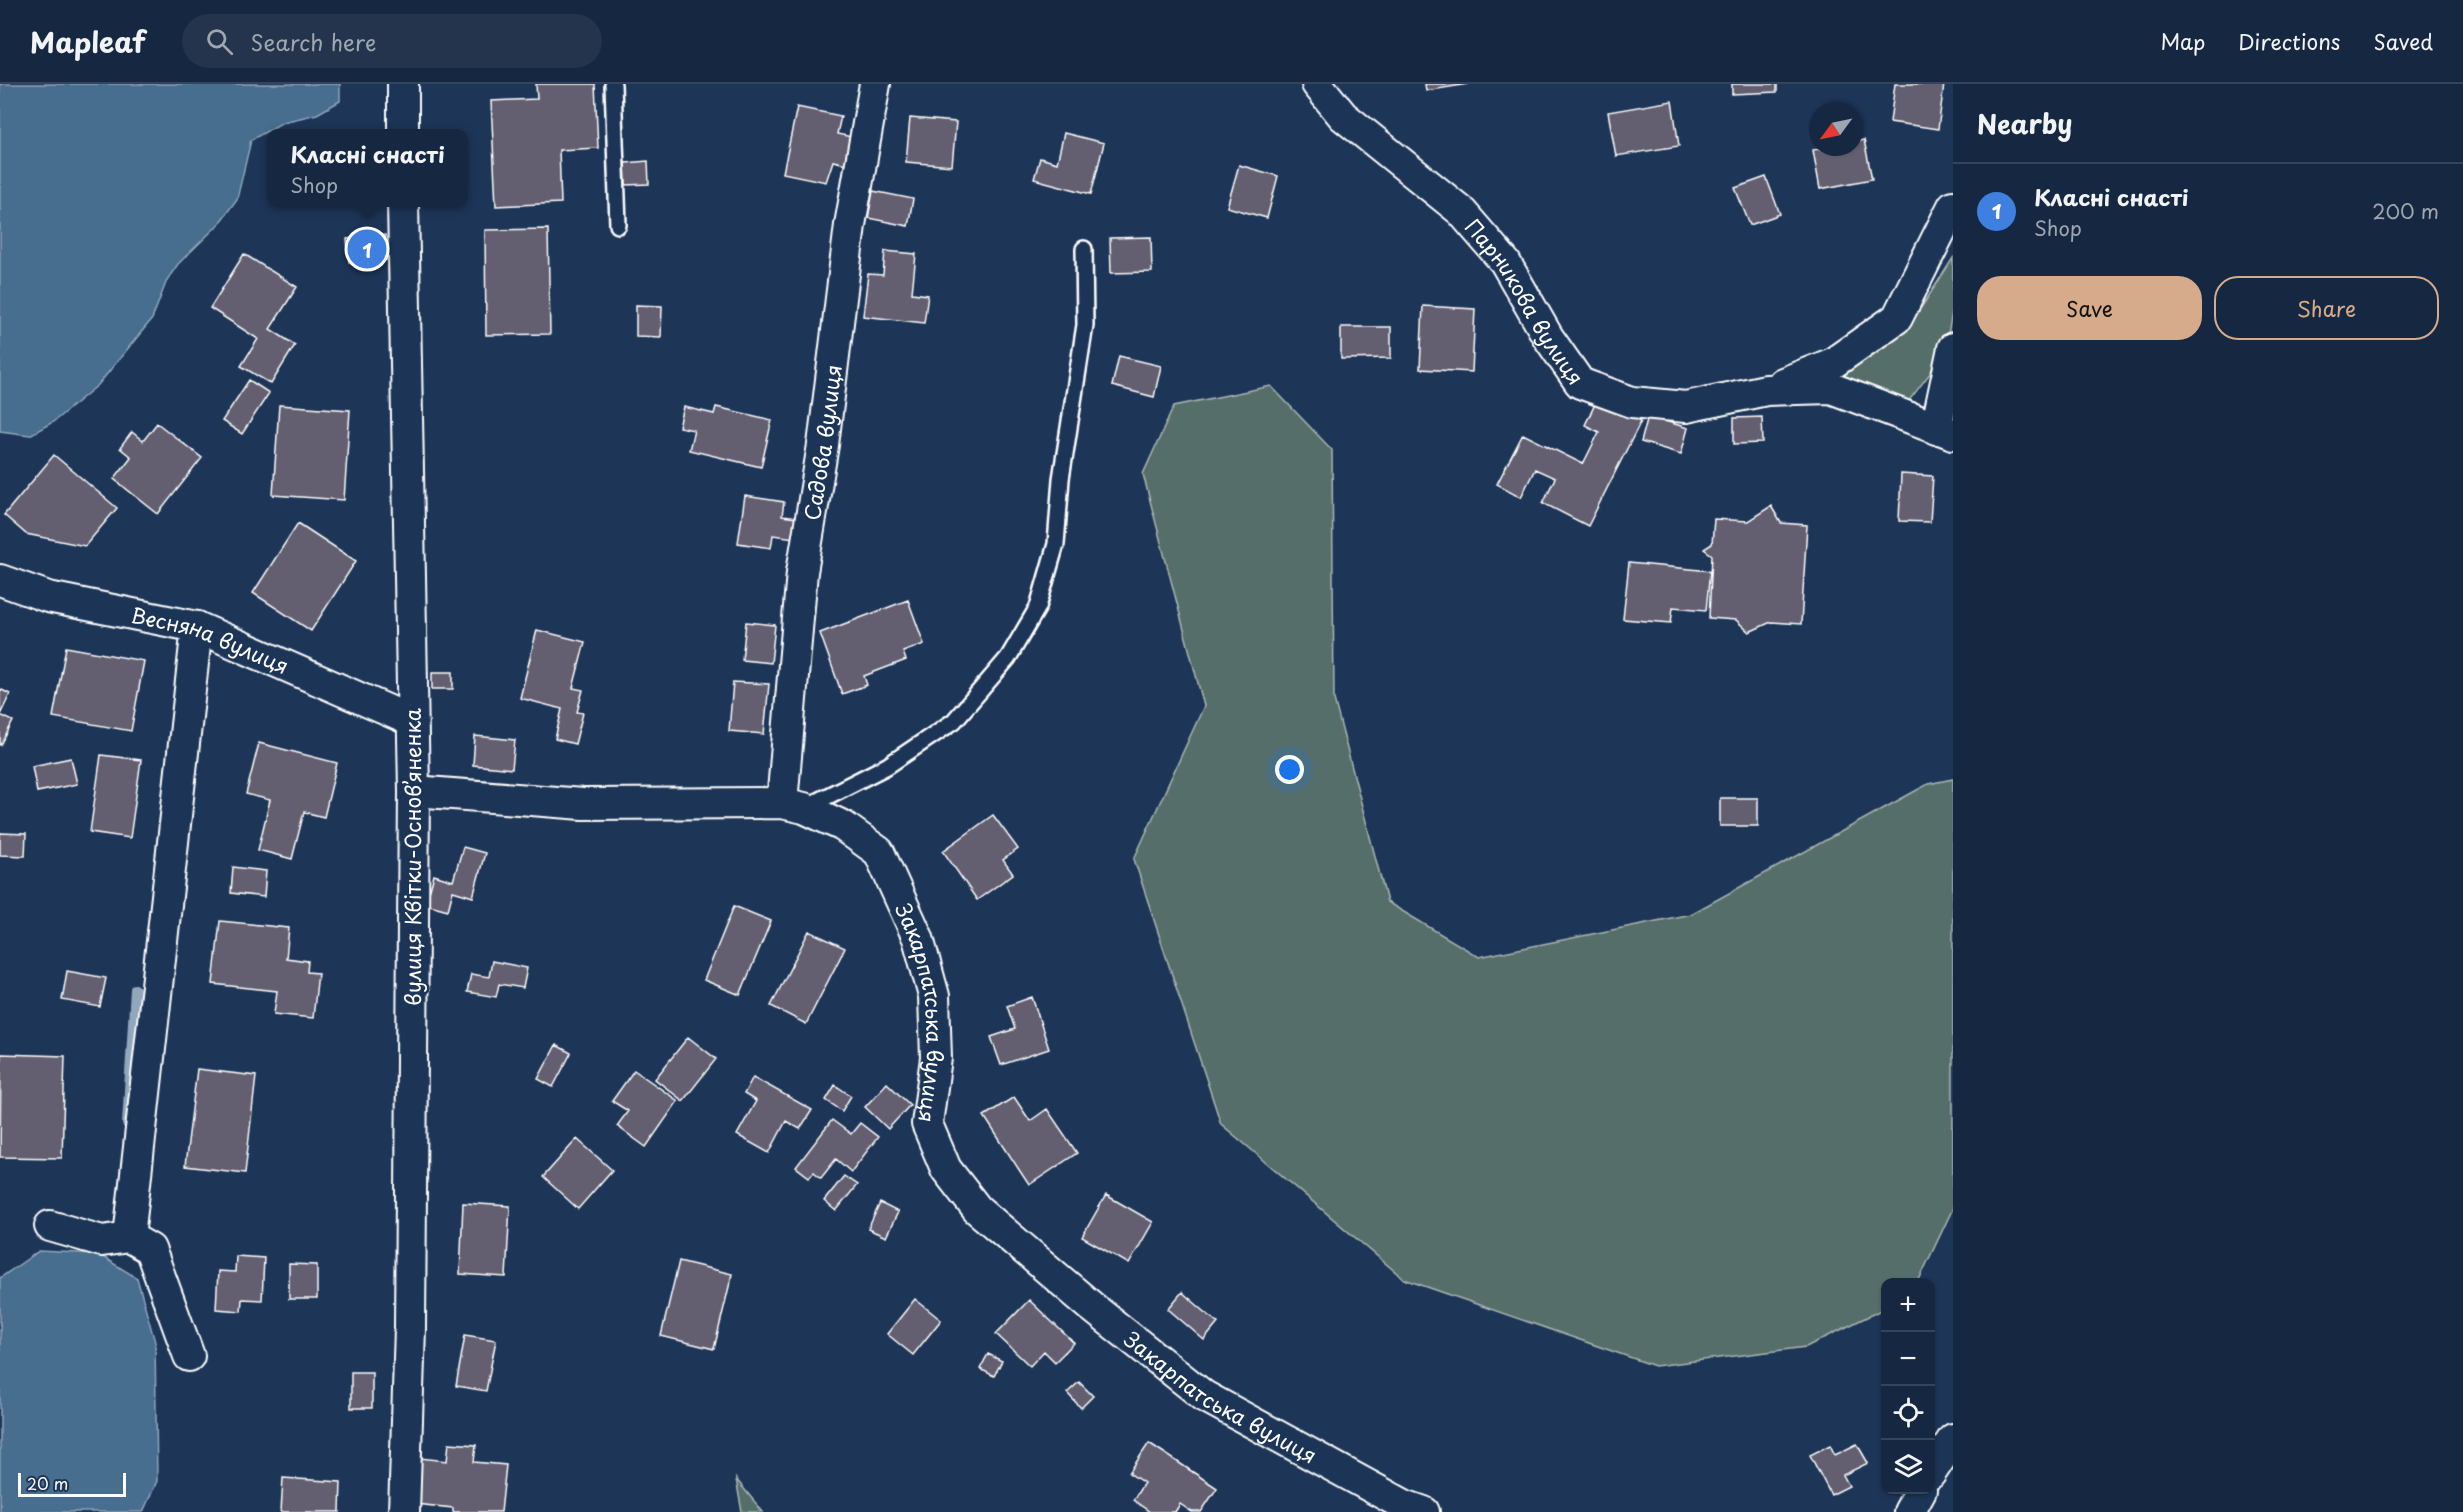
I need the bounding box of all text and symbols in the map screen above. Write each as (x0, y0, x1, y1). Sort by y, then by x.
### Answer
search box (182, 14, 602, 68)
text: Mapleaf (30, 20, 146, 63)
icon: search (203, 25, 236, 58)
text: Search here (251, 25, 376, 58)
text: Map (2160, 25, 2205, 57)
text: Directions (2238, 25, 2340, 57)
text: Saved (2373, 25, 2433, 57)
north arrow (1809, 102, 1863, 156)
text: Nearby (1977, 104, 2072, 143)
popup (267, 129, 468, 207)
text: Класні снасті (290, 137, 445, 170)
text: Shop (290, 170, 338, 200)
text: Класні снасті (2034, 180, 2189, 213)
text: 1 (1992, 196, 2001, 226)
text: 200 m (2372, 196, 2439, 226)
street label: Парникова вулиця (1458, 211, 1592, 391)
text: Shop (2034, 213, 2082, 243)
pin: 1 (348, 226, 386, 272)
button: Save (1977, 276, 2202, 340)
button: Share (2214, 276, 2439, 340)
street label: Садова вулиця (795, 363, 849, 523)
street label: Весняна вулиця (128, 598, 294, 681)
street label: вулиця Квітки-Основ’яненка (396, 708, 428, 1006)
your location (1275, 755, 1304, 784)
street label: Закарпатська вулиця (888, 898, 952, 1125)
map controls (1881, 1278, 1935, 1494)
button: + (1881, 1278, 1935, 1332)
street label: Закарпатська вулиця (1118, 1323, 1323, 1471)
button: − (1881, 1332, 1935, 1386)
button: locate (1881, 1386, 1935, 1440)
button: layers (1881, 1440, 1935, 1494)
scale bar (18, 1470, 126, 1498)
text: 20 m (27, 1471, 68, 1495)

